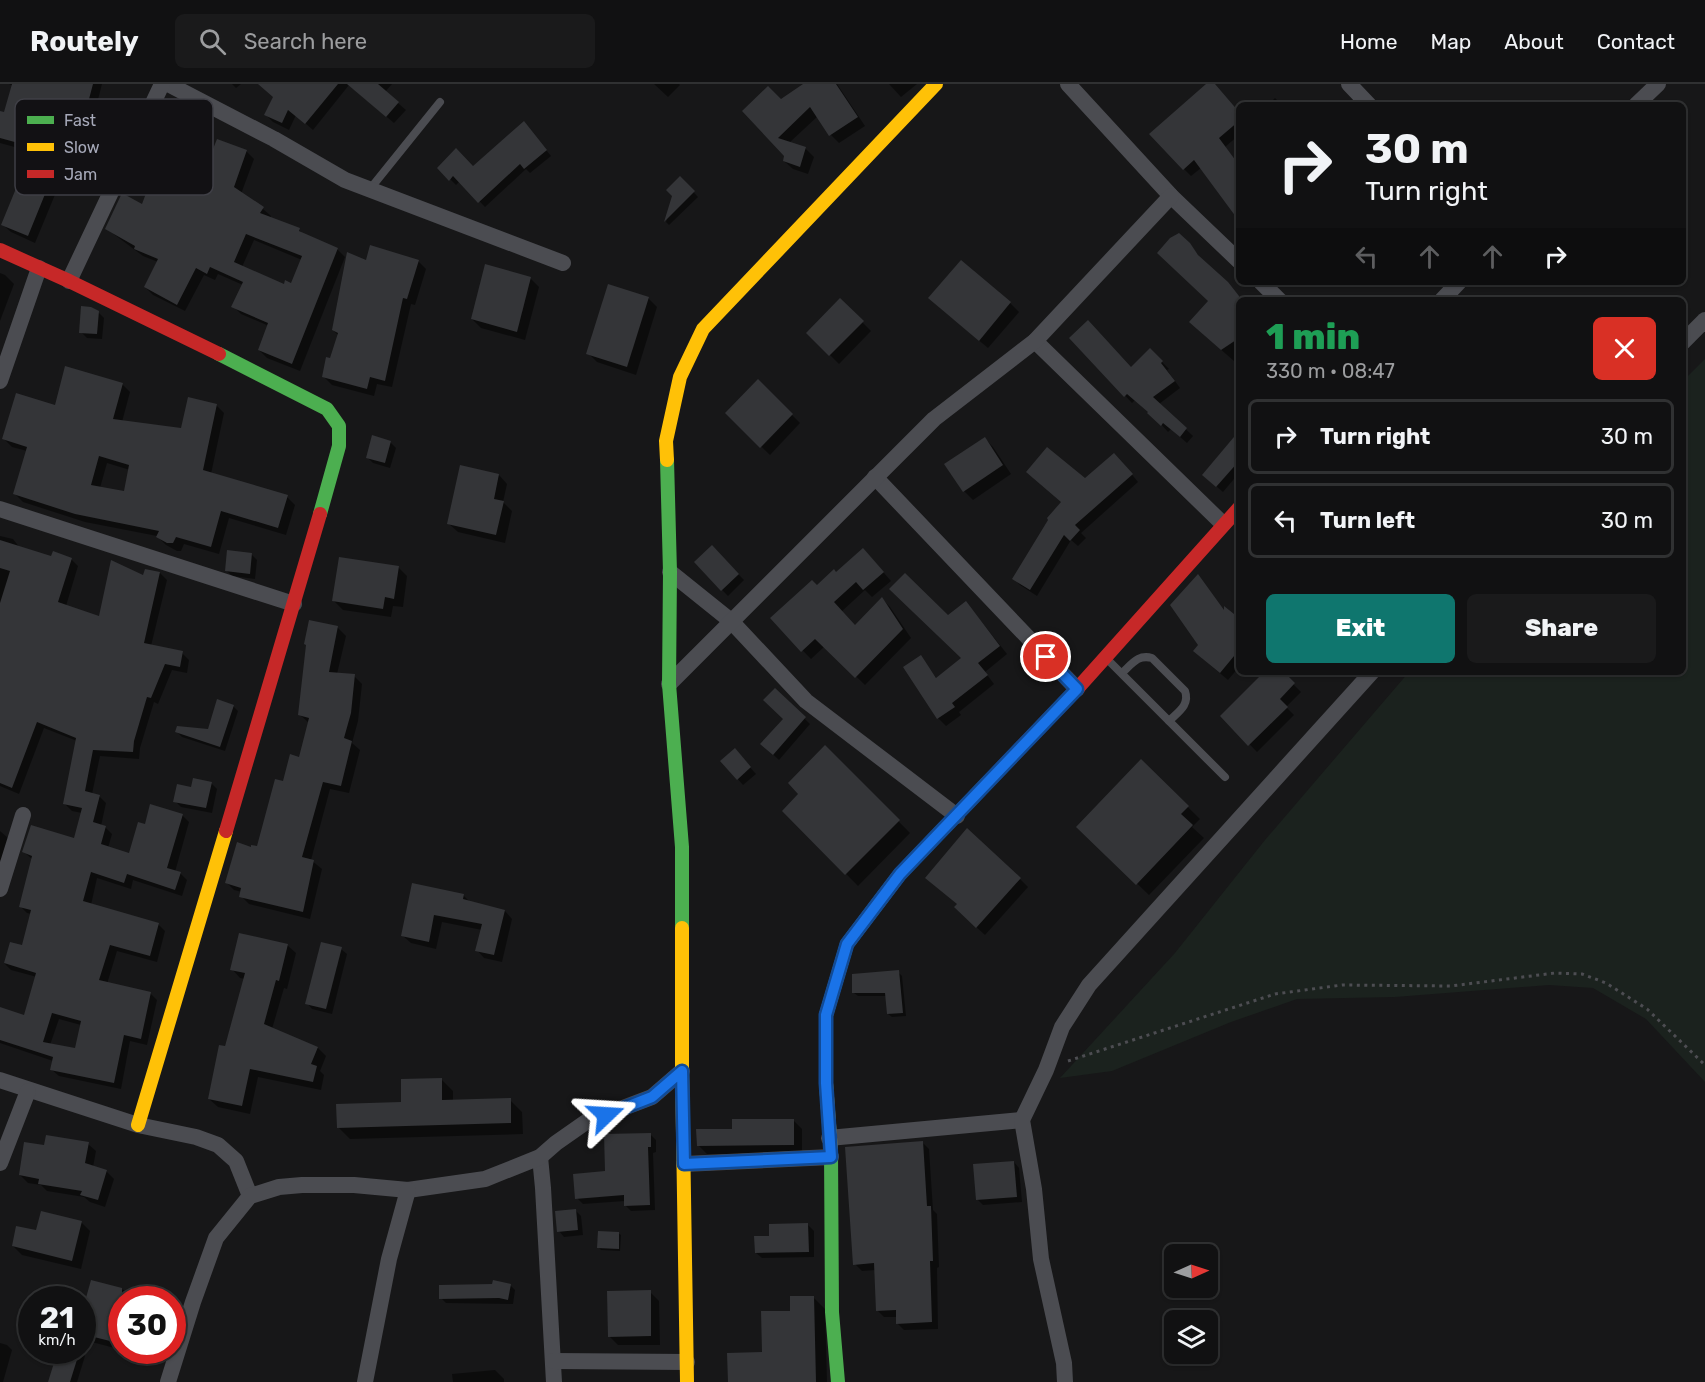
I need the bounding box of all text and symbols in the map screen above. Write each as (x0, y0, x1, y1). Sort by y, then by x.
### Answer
search box (175, 14, 595, 68)
text: Routely (30, 25, 139, 58)
icon: search (196, 25, 229, 58)
text: Search here (244, 28, 367, 55)
text: Home (1340, 29, 1397, 54)
text: Map (1430, 29, 1471, 54)
text: About (1504, 29, 1564, 54)
text: Contact (1597, 29, 1675, 54)
legend (15, 99, 213, 195)
text: Fast (64, 111, 96, 130)
text: 30 m (1365, 124, 1469, 174)
icon: right (1266, 126, 1344, 204)
text: Slow (64, 138, 100, 157)
text: Jam (64, 165, 97, 184)
text: Turn right (1365, 175, 1488, 207)
icon: left (1350, 240, 1383, 273)
icon: ahead (1413, 240, 1446, 273)
icon: ahead (1476, 240, 1509, 273)
icon: right (1539, 240, 1572, 273)
text: 1 min (1266, 315, 1360, 358)
button: close (1593, 317, 1656, 380)
text: 330 m · 08:47 (1266, 359, 1395, 383)
icon: right (1269, 420, 1302, 453)
text: Turn right (1320, 423, 1430, 450)
text: 30 m (1601, 423, 1653, 450)
icon: left (1269, 504, 1302, 537)
text: Turn left (1320, 507, 1415, 534)
text: 30 m (1601, 507, 1653, 534)
button: Exit (1266, 594, 1455, 663)
button: Share (1467, 594, 1656, 663)
pin (1020, 631, 1071, 682)
icon: arrive (1029, 640, 1062, 673)
position arrow (574, 1083, 638, 1147)
north arrow (1164, 1244, 1218, 1298)
map controls (1164, 1244, 1218, 1364)
speed limit sign: 30 (108, 1286, 186, 1364)
text: 21 (40, 1300, 74, 1336)
button: layers (1164, 1310, 1218, 1364)
text: km/h (38, 1331, 76, 1349)

